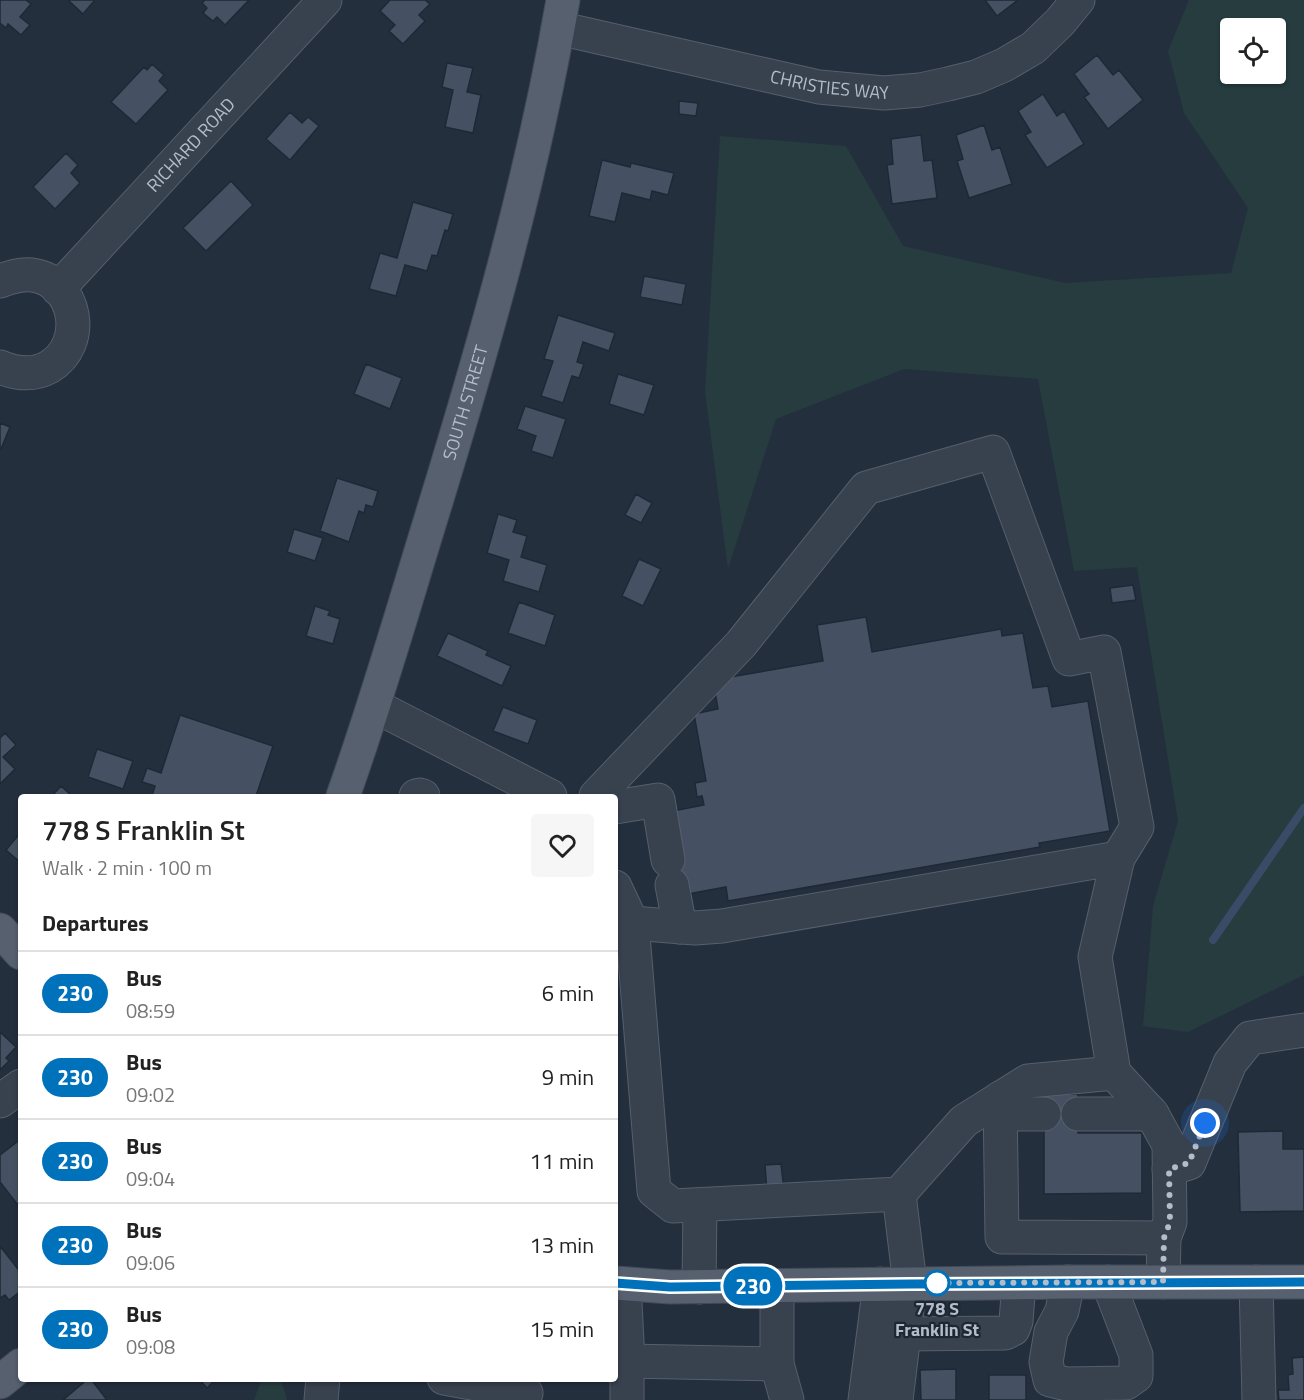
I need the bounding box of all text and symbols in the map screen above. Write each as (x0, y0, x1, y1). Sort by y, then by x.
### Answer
map controls (1220, 18, 1286, 84)
button: locate (1220, 18, 1286, 84)
street label: CHRISTIES WAY (768, 62, 890, 106)
street label: RICHARD ROAD (140, 91, 241, 198)
street label: SOUTH STREET (435, 341, 495, 463)
text: 778 S Franklin St (42, 808, 245, 851)
button: heart (531, 814, 594, 877)
text: Walk · 2 min · 100 m (42, 852, 212, 883)
text: Departures (42, 906, 149, 940)
text: Bus (126, 961, 162, 995)
text: 6 min (542, 976, 594, 1010)
text: 230 (57, 977, 93, 1009)
text: 08:59 (126, 995, 175, 1026)
text: Bus (126, 1045, 162, 1079)
text: 9 min (542, 1060, 594, 1094)
text: 230 (57, 1061, 93, 1093)
text: 09:02 (126, 1079, 175, 1110)
your location (1190, 1108, 1220, 1138)
text: Bus (126, 1129, 162, 1163)
text: 11 min (529, 1144, 594, 1178)
text: 230 (57, 1145, 93, 1177)
text: 09:04 (126, 1163, 175, 1194)
text: Bus (126, 1213, 162, 1247)
text: 13 min (529, 1228, 594, 1262)
text: 230 (57, 1229, 93, 1261)
text: 09:06 (126, 1247, 175, 1278)
line badge: 230 (718, 1266, 788, 1306)
text: 230 (735, 1270, 771, 1302)
marker: 778 S Franklin St (924, 1270, 950, 1296)
place label: 778 S Franklin St (895, 1295, 979, 1343)
text: Bus (126, 1297, 162, 1331)
text: 15 min (529, 1312, 594, 1346)
text: 230 (57, 1313, 93, 1345)
text: 09:08 (126, 1331, 175, 1362)

